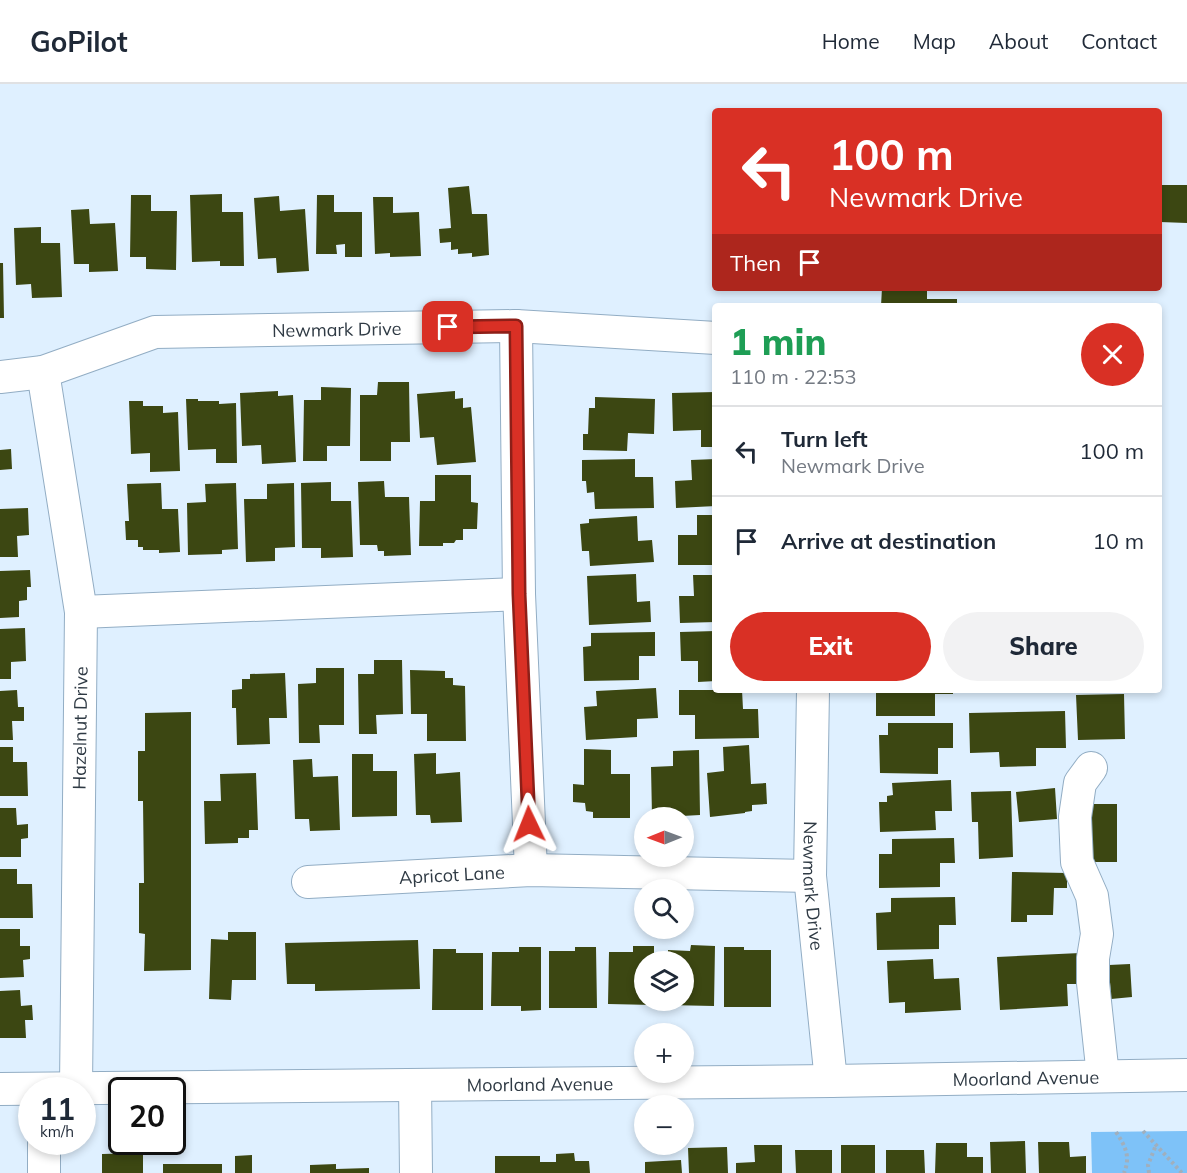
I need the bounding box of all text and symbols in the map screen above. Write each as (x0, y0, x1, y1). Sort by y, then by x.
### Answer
text: GoPilot (30, 24, 128, 59)
text: Home (822, 28, 880, 54)
text: Map (913, 28, 956, 54)
text: About (989, 28, 1048, 54)
text: Contact (1081, 28, 1157, 54)
text: 100 m (829, 128, 954, 181)
icon: left (730, 132, 808, 210)
text: Newmark Drive (829, 180, 1023, 214)
icon: arrive (793, 246, 826, 279)
text: Then (730, 249, 781, 277)
pin (422, 301, 473, 352)
icon: arrive (431, 310, 464, 343)
street label: Newmark Drive (272, 316, 402, 342)
text: 1 min (730, 319, 826, 364)
button: close (1081, 323, 1144, 386)
text: 110 m · 22:53 (730, 364, 856, 389)
text: Turn left (781, 425, 868, 453)
icon: left (730, 435, 763, 468)
text: 100 m (1079, 437, 1144, 465)
text: Newmark Drive (781, 453, 925, 478)
icon: arrive (730, 525, 763, 558)
text: Arrive at destination (781, 527, 996, 555)
text: 10 m (1093, 527, 1144, 555)
button: Exit (730, 612, 931, 681)
button: Share (943, 612, 1144, 681)
street label: Hazelnut Drive (67, 666, 93, 790)
position arrow (497, 792, 561, 856)
north arrow (634, 807, 694, 867)
map controls (634, 807, 694, 1155)
street label: Newmark Drive (799, 821, 829, 952)
street label: Apricot Lane (398, 860, 505, 889)
button: search (634, 879, 694, 939)
button: layers (634, 951, 694, 1011)
button: + (634, 1023, 694, 1083)
street label: Moorland Avenue (953, 1065, 1099, 1090)
street label: Moorland Avenue (467, 1072, 613, 1096)
speed limit sign: 20 (108, 1077, 186, 1155)
text: 11 (39, 1090, 75, 1128)
button: − (634, 1095, 694, 1155)
text: km/h (40, 1122, 74, 1141)

